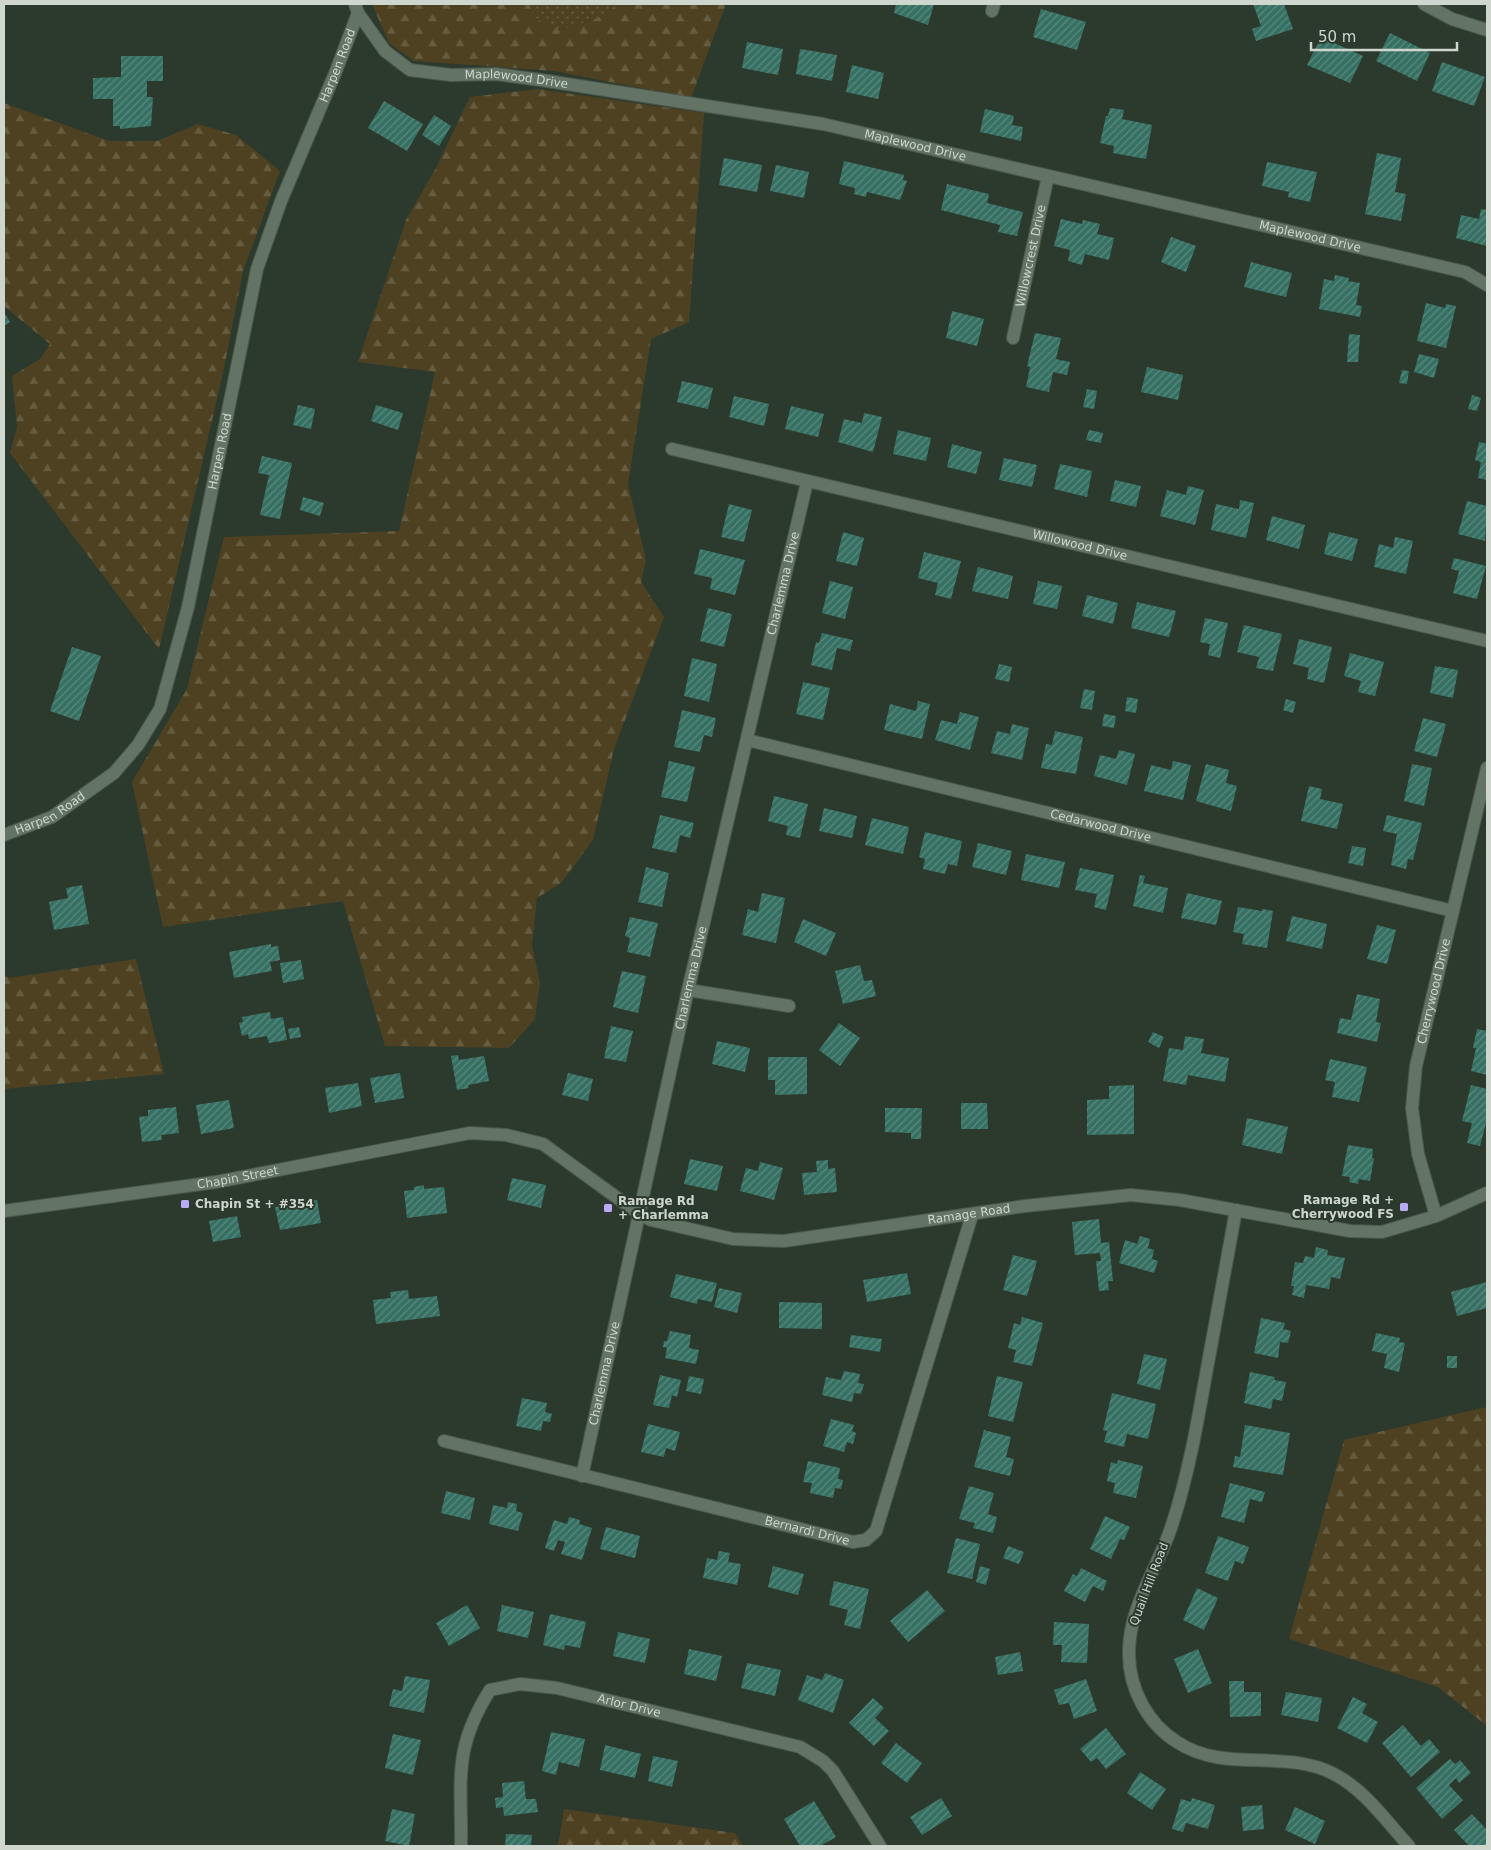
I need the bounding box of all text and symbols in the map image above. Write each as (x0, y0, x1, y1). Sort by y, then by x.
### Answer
scale bar (1311, 20, 1457, 52)
street label: Harpen Road (317, 27, 358, 104)
text: 50 m (1318, 28, 1356, 46)
street label: Maplewood Drive (464, 67, 569, 91)
street label: Maplewood Drive (863, 127, 968, 164)
street label: Willowcrest Drive (1013, 203, 1049, 308)
street label: Maplewood Drive (1258, 218, 1362, 255)
street label: Harpen Road (205, 412, 234, 491)
street label: Willowood Drive (1031, 527, 1129, 563)
street label: Charlemma Drive (764, 530, 802, 636)
street label: Harpen Road (13, 789, 88, 837)
street label: Cedarwood Drive (1049, 807, 1153, 845)
street label: Charlemma Drive (673, 925, 710, 1031)
street label: Cherrywood Drive (1414, 937, 1453, 1045)
street label: Chapin Street (196, 1163, 280, 1192)
place label: Ramage Rd + Cherrywood FS (1292, 1193, 1394, 1221)
place label: Ramage Rd + Charlemma (618, 1194, 709, 1222)
place label: Chapin St + #354 (195, 1197, 314, 1211)
marker: Chapin St + #354 (179, 1198, 191, 1210)
street label: Ramage Road (927, 1201, 1011, 1227)
marker: Ramage Rd + Cherrywood FS (1398, 1201, 1410, 1213)
marker: Ramage Rd + Charlemma (602, 1202, 614, 1214)
street label: Charlemma Drive (586, 1320, 622, 1427)
street label: Bernardi Drive (763, 1513, 851, 1548)
street label: Quail Hill Road (1127, 1540, 1171, 1628)
street label: Arlor Drive (596, 1691, 662, 1720)

